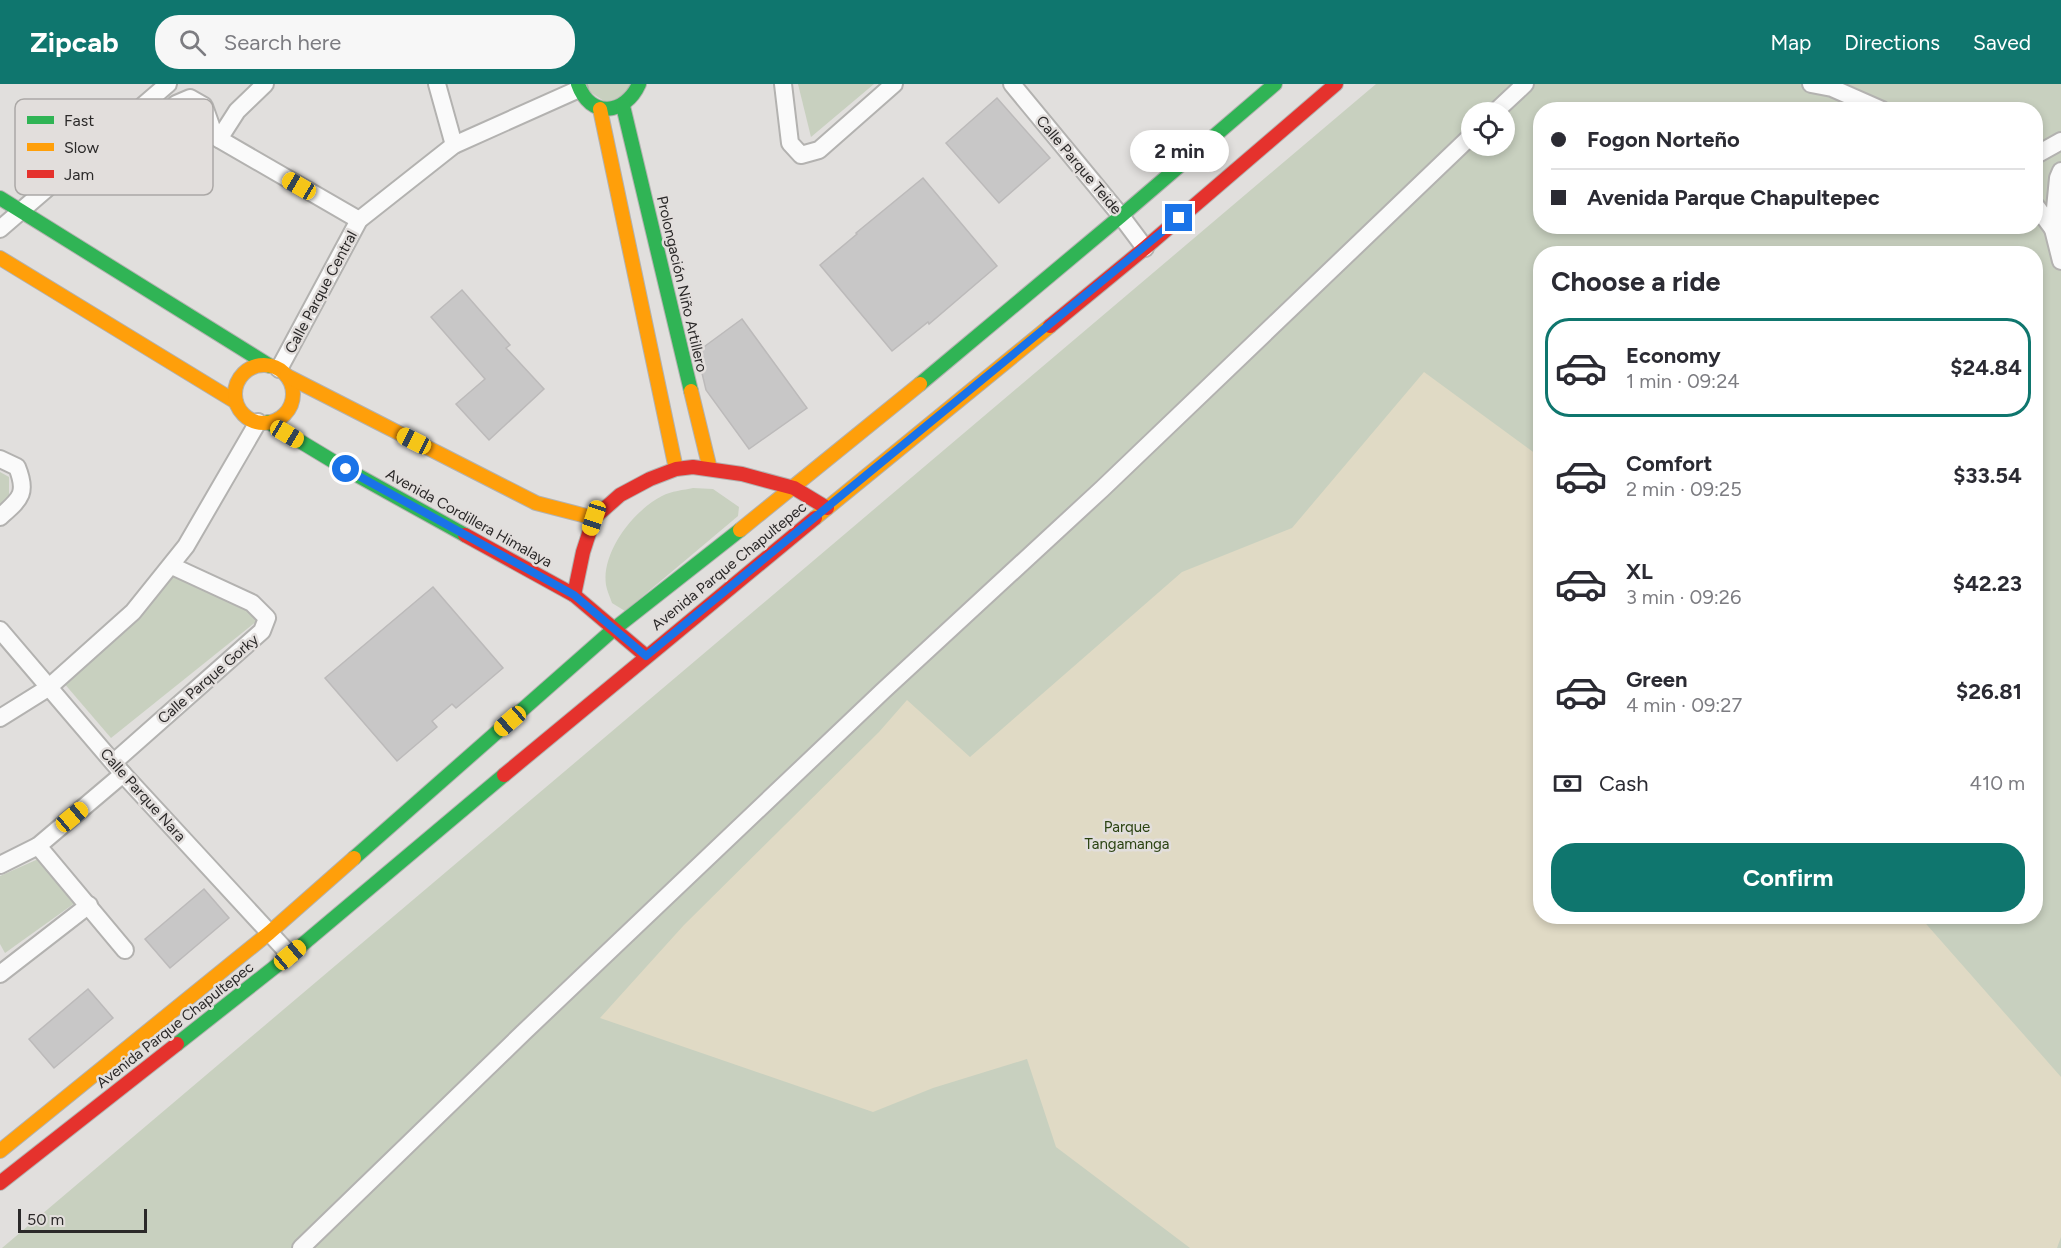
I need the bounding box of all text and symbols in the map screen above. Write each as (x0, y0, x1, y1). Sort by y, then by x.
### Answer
search box (155, 15, 575, 69)
text: Zipcab (30, 25, 119, 59)
icon: search (176, 26, 209, 59)
text: Search here (224, 29, 341, 56)
text: Map (1770, 30, 1811, 55)
text: Directions (1844, 30, 1940, 55)
text: Saved (1973, 30, 2031, 55)
legend (15, 99, 213, 195)
map controls (1461, 102, 1515, 156)
button: locate (1461, 102, 1515, 156)
text: Fast (64, 111, 94, 130)
street label: Calle Parque Teide (1033, 112, 1125, 218)
text: Fogon Norteño (1587, 126, 1740, 153)
callout: 2 min (1130, 131, 1228, 173)
text: Slow (64, 138, 99, 157)
text: 2 min (1154, 139, 1205, 163)
text: Jam (64, 165, 94, 184)
car (279, 169, 319, 203)
text: Avenida Parque Chapultepec (1587, 184, 1880, 211)
street label: Prolongación Niño Artillero (653, 194, 711, 374)
route end (1165, 204, 1192, 231)
street label: Calle Parque Central (281, 228, 361, 356)
text: Choose a ride (1551, 265, 1720, 298)
icon: car (1554, 341, 1608, 395)
text: Economy (1626, 342, 1721, 369)
text: $24.84 (1950, 354, 2022, 381)
text: 1 min · 09:24 (1626, 369, 1740, 393)
car (267, 417, 307, 451)
car (394, 425, 434, 457)
icon: car (1554, 449, 1608, 503)
text: Comfort (1626, 450, 1712, 477)
route start (332, 455, 359, 482)
text: $33.54 (1953, 462, 2022, 489)
street label: Avenida Cordillera Himalaya (383, 465, 555, 571)
text: 2 min · 09:25 (1626, 477, 1742, 501)
car (580, 498, 608, 538)
street label: Avenida Parque Chapultepec (648, 498, 810, 634)
icon: car (1554, 557, 1608, 611)
text: XL (1626, 558, 1653, 585)
text: $42.23 (1953, 570, 2022, 597)
text: 3 min · 09:26 (1626, 585, 1741, 609)
street label: Calle Parque Gorky (154, 630, 262, 728)
icon: car (1554, 665, 1608, 719)
text: Green (1626, 666, 1688, 693)
text: $26.81 (1956, 678, 2022, 705)
text: 4 min · 09:27 (1626, 693, 1742, 717)
car (491, 702, 529, 740)
street label: Calle Parque Nara (96, 745, 190, 845)
icon: cash (1551, 767, 1584, 800)
text: Cash (1599, 770, 1649, 797)
text: 410 m (1970, 771, 2025, 795)
car (52, 799, 92, 835)
park label: Parque Tangamanga (1084, 818, 1170, 853)
button: Confirm (1551, 843, 2025, 912)
car (270, 937, 310, 973)
street label: Avenida Parque Chapultepec (93, 958, 257, 1092)
scale bar (18, 1206, 147, 1234)
text: 50 m (27, 1210, 64, 1229)

